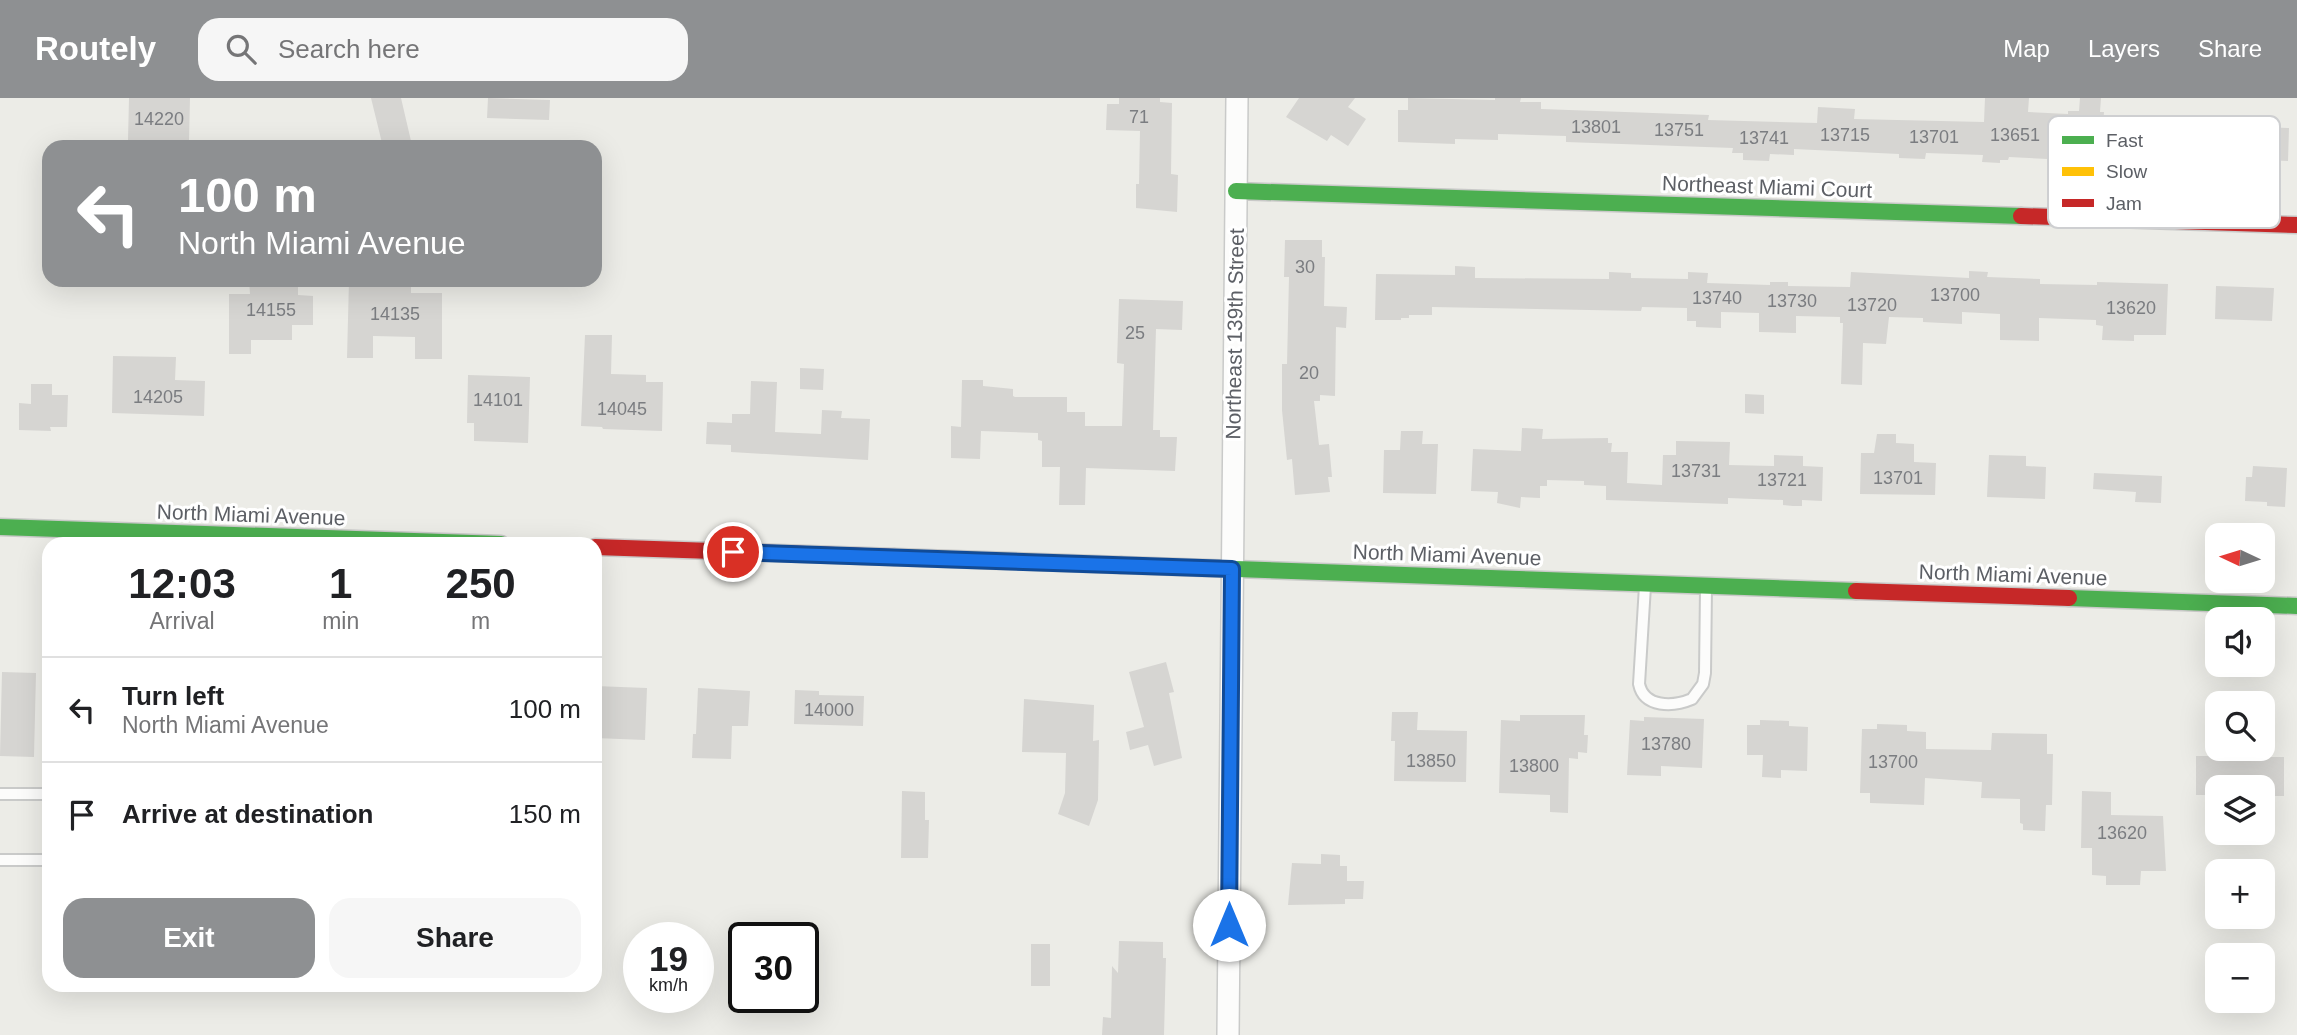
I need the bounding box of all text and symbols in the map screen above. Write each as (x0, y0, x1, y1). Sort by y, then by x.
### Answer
search box (198, 18, 688, 81)
text: Routely (35, 30, 156, 67)
icon: search (222, 30, 260, 68)
text: Search here (278, 34, 420, 64)
text: Map (2003, 35, 2050, 62)
text: Layers (2088, 35, 2160, 62)
text: Share (2198, 35, 2262, 62)
house number: 71 (1129, 107, 1149, 127)
house number: 14220 (134, 109, 184, 129)
legend (2048, 116, 2280, 228)
house number: 13801 (1571, 117, 1621, 137)
house number: 13751 (1654, 120, 1704, 140)
house number: 13715 (1820, 125, 1870, 145)
house number: 13651 (1990, 125, 2040, 145)
house number: 13701 (1909, 127, 1959, 147)
house number: 13741 (1739, 128, 1789, 148)
text: Fast (2106, 130, 2144, 151)
text: Slow (2106, 161, 2147, 182)
icon: left (63, 168, 154, 259)
text: 100 m (178, 168, 317, 222)
street label: Northeast Miami Court (1662, 171, 1873, 202)
text: Jam (2106, 193, 2142, 214)
text: North Miami Avenue (178, 225, 466, 261)
street label: Northeast 139th Street (1221, 228, 1248, 440)
house number: 30 (1295, 257, 1315, 277)
house number: 13700 (1930, 285, 1980, 305)
house number: 13740 (1692, 288, 1742, 308)
house number: 13730 (1767, 291, 1817, 311)
house number: 13720 (1847, 295, 1897, 315)
house number: 13620 (2106, 298, 2156, 318)
house number: 14155 (246, 300, 296, 320)
house number: 14135 (370, 304, 420, 324)
house number: 25 (1125, 323, 1145, 343)
house number: 20 (1299, 363, 1319, 383)
house number: 14205 (133, 387, 183, 407)
house number: 14101 (473, 390, 523, 410)
house number: 14045 (597, 399, 647, 419)
house number: 13731 (1671, 461, 1721, 481)
house number: 13701 (1873, 468, 1923, 488)
house number: 13721 (1757, 470, 1807, 490)
street label: North Miami Avenue (156, 500, 346, 529)
pin (703, 522, 763, 582)
north arrow (2205, 523, 2275, 593)
map controls (2205, 523, 2275, 1013)
icon: arrive (714, 533, 752, 571)
street label: North Miami Avenue (1352, 540, 1542, 569)
text: 12:03 (128, 560, 236, 607)
text: 1 (329, 560, 352, 607)
text: 250 (446, 560, 516, 607)
street label: North Miami Avenue (1918, 560, 2108, 589)
button: sound (2205, 607, 2275, 677)
text: Arrival (149, 608, 215, 634)
text: min (322, 608, 359, 634)
text: m (471, 608, 490, 634)
text: Turn left (122, 681, 224, 711)
icon: left (63, 691, 101, 729)
button: search (2205, 691, 2275, 761)
text: 100 m (509, 694, 581, 724)
house number: 14000 (804, 700, 854, 720)
text: North Miami Avenue (122, 712, 329, 738)
house number: 13780 (1641, 734, 1691, 754)
house number: 13850 (1406, 751, 1456, 771)
house number: 13700 (1868, 752, 1918, 772)
house number: 13800 (1509, 756, 1559, 776)
button: layers (2205, 775, 2275, 845)
icon: arrive (63, 796, 101, 834)
text: Arrive at destination (122, 799, 373, 829)
text: 150 m (509, 799, 581, 829)
house number: 13620 (2097, 823, 2147, 843)
button: + (2205, 859, 2275, 929)
position arrow (1192, 888, 1266, 962)
button: Exit (63, 898, 315, 978)
button: Share (329, 898, 581, 978)
speed limit sign: 30 (728, 922, 819, 1013)
text: 19 (649, 939, 688, 978)
button: − (2205, 943, 2275, 1013)
text: km/h (649, 975, 688, 995)

